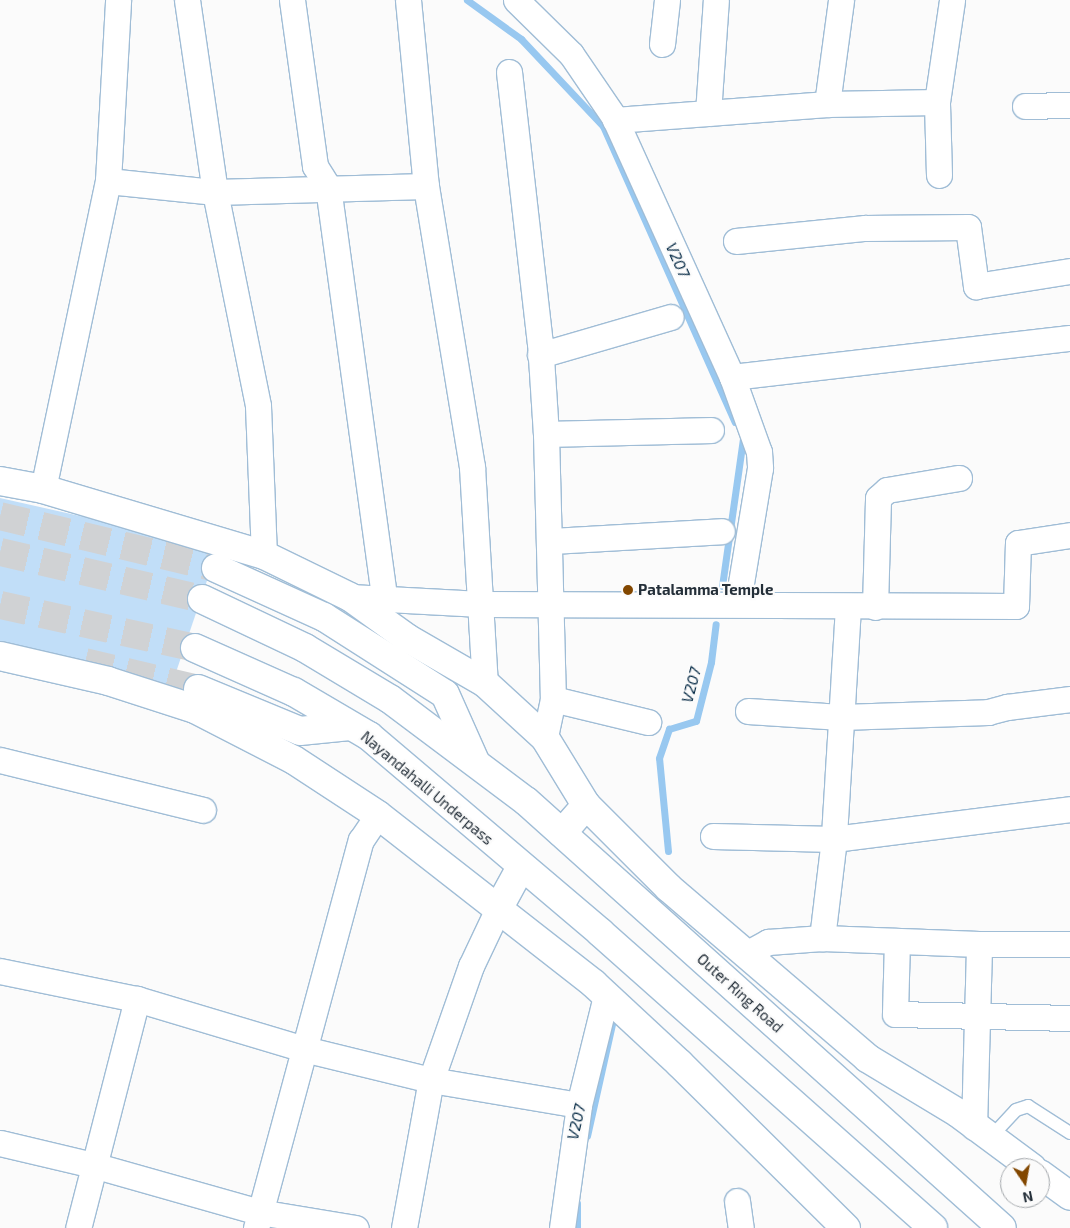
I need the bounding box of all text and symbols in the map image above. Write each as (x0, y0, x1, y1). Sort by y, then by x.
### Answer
water label: V207 (662, 240, 694, 280)
place label: Patalamma Temple (638, 581, 774, 599)
marker: Patalamma Temple (622, 584, 634, 596)
water label: V207 (677, 665, 705, 705)
street label: Nayandahalli Underpass (357, 727, 497, 849)
street label: Outer Ring Road (693, 950, 787, 1036)
water label: V207 (563, 1102, 589, 1142)
north arrow (1000, 1158, 1050, 1208)
text: N (1021, 1188, 1035, 1207)

